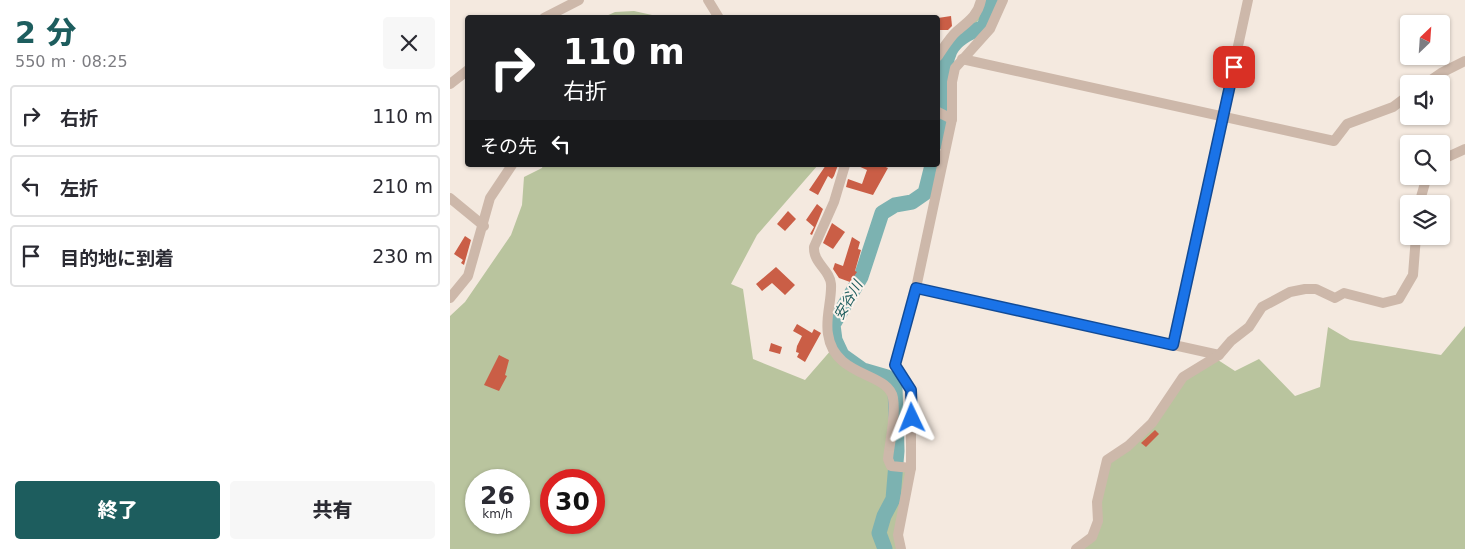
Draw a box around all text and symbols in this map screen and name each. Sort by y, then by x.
text: 2 分 [15,15,76,50]
north arrow [1400,15,1450,65]
map controls [1400,15,1450,245]
button: close [383,17,435,69]
text: 110 m [563,32,685,72]
icon: right [480,35,545,100]
pin [1213,46,1255,88]
text: 550 m · 08:25 [15,52,128,71]
icon: arrive [1220,53,1248,81]
button: sound [1400,75,1450,125]
text: 右折 [563,79,607,104]
icon: right [17,102,45,130]
text: 110 m [372,105,433,127]
text: 右折 [60,107,98,129]
icon: left [547,130,575,158]
text: その先 [480,135,537,157]
button: search [1400,135,1450,185]
icon: left [17,172,45,200]
text: 210 m [372,175,433,197]
text: 左折 [60,177,98,199]
button: layers [1400,195,1450,245]
icon: arrive [17,242,45,270]
text: 230 m [372,245,433,267]
text: 目的地に到着 [60,247,174,269]
water label: 安谷川 [831,276,866,322]
position arrow [885,391,937,443]
speed limit sign: 30 [540,469,605,534]
button: 終了 [15,481,220,539]
button: 共有 [230,481,435,539]
text: 26 [480,481,515,510]
text: km/h [482,507,513,521]

